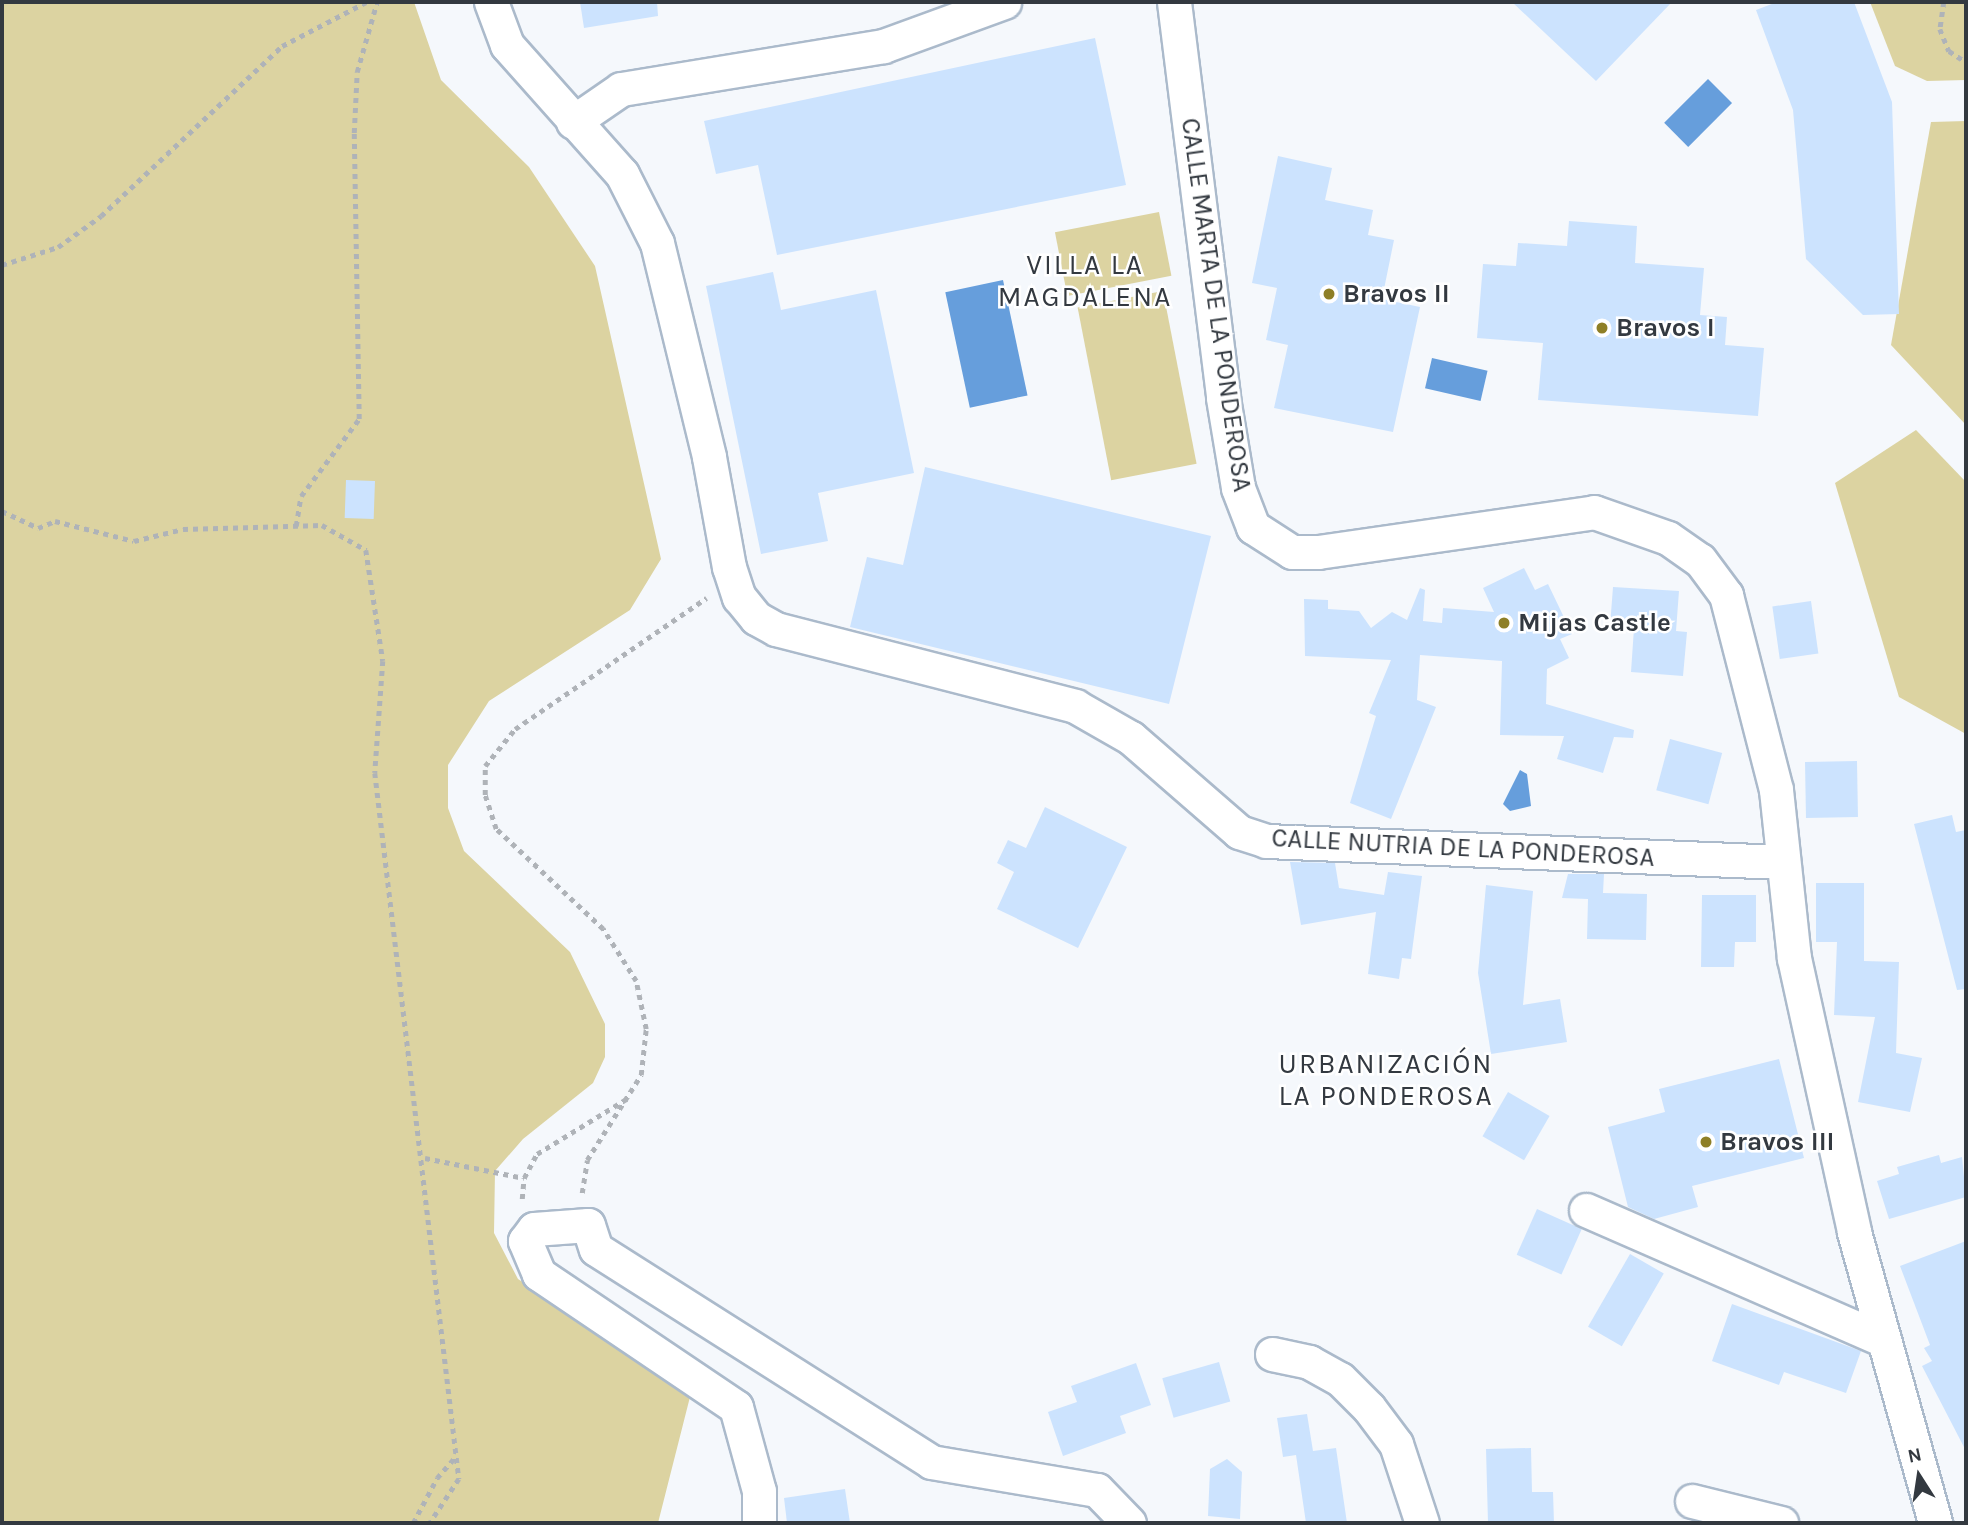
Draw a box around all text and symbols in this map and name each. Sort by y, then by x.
street label: CALLE MARTA DE LA PONDEROSA [1174,116,1258,494]
district label: VILLA LA MAGDALENA [999,248,1171,314]
place label: Bravos II [1343,278,1450,310]
marker: Bravos II [1321,286,1337,302]
place label: Bravos I [1616,312,1715,344]
marker: Bravos I [1594,320,1610,336]
place label: Mijas Castle [1518,607,1671,639]
marker: Mijas Castle [1496,615,1512,631]
street label: CALLE NUTRIA DE LA PONDEROSA [1271,822,1655,874]
district label: URBANIZACIÓN LA PONDEROSA [1280,1047,1492,1113]
place label: Bravos III [1720,1126,1835,1158]
marker: Bravos III [1698,1134,1714,1150]
north arrow [1884,1441,1954,1511]
text: N [1906,1443,1924,1468]

